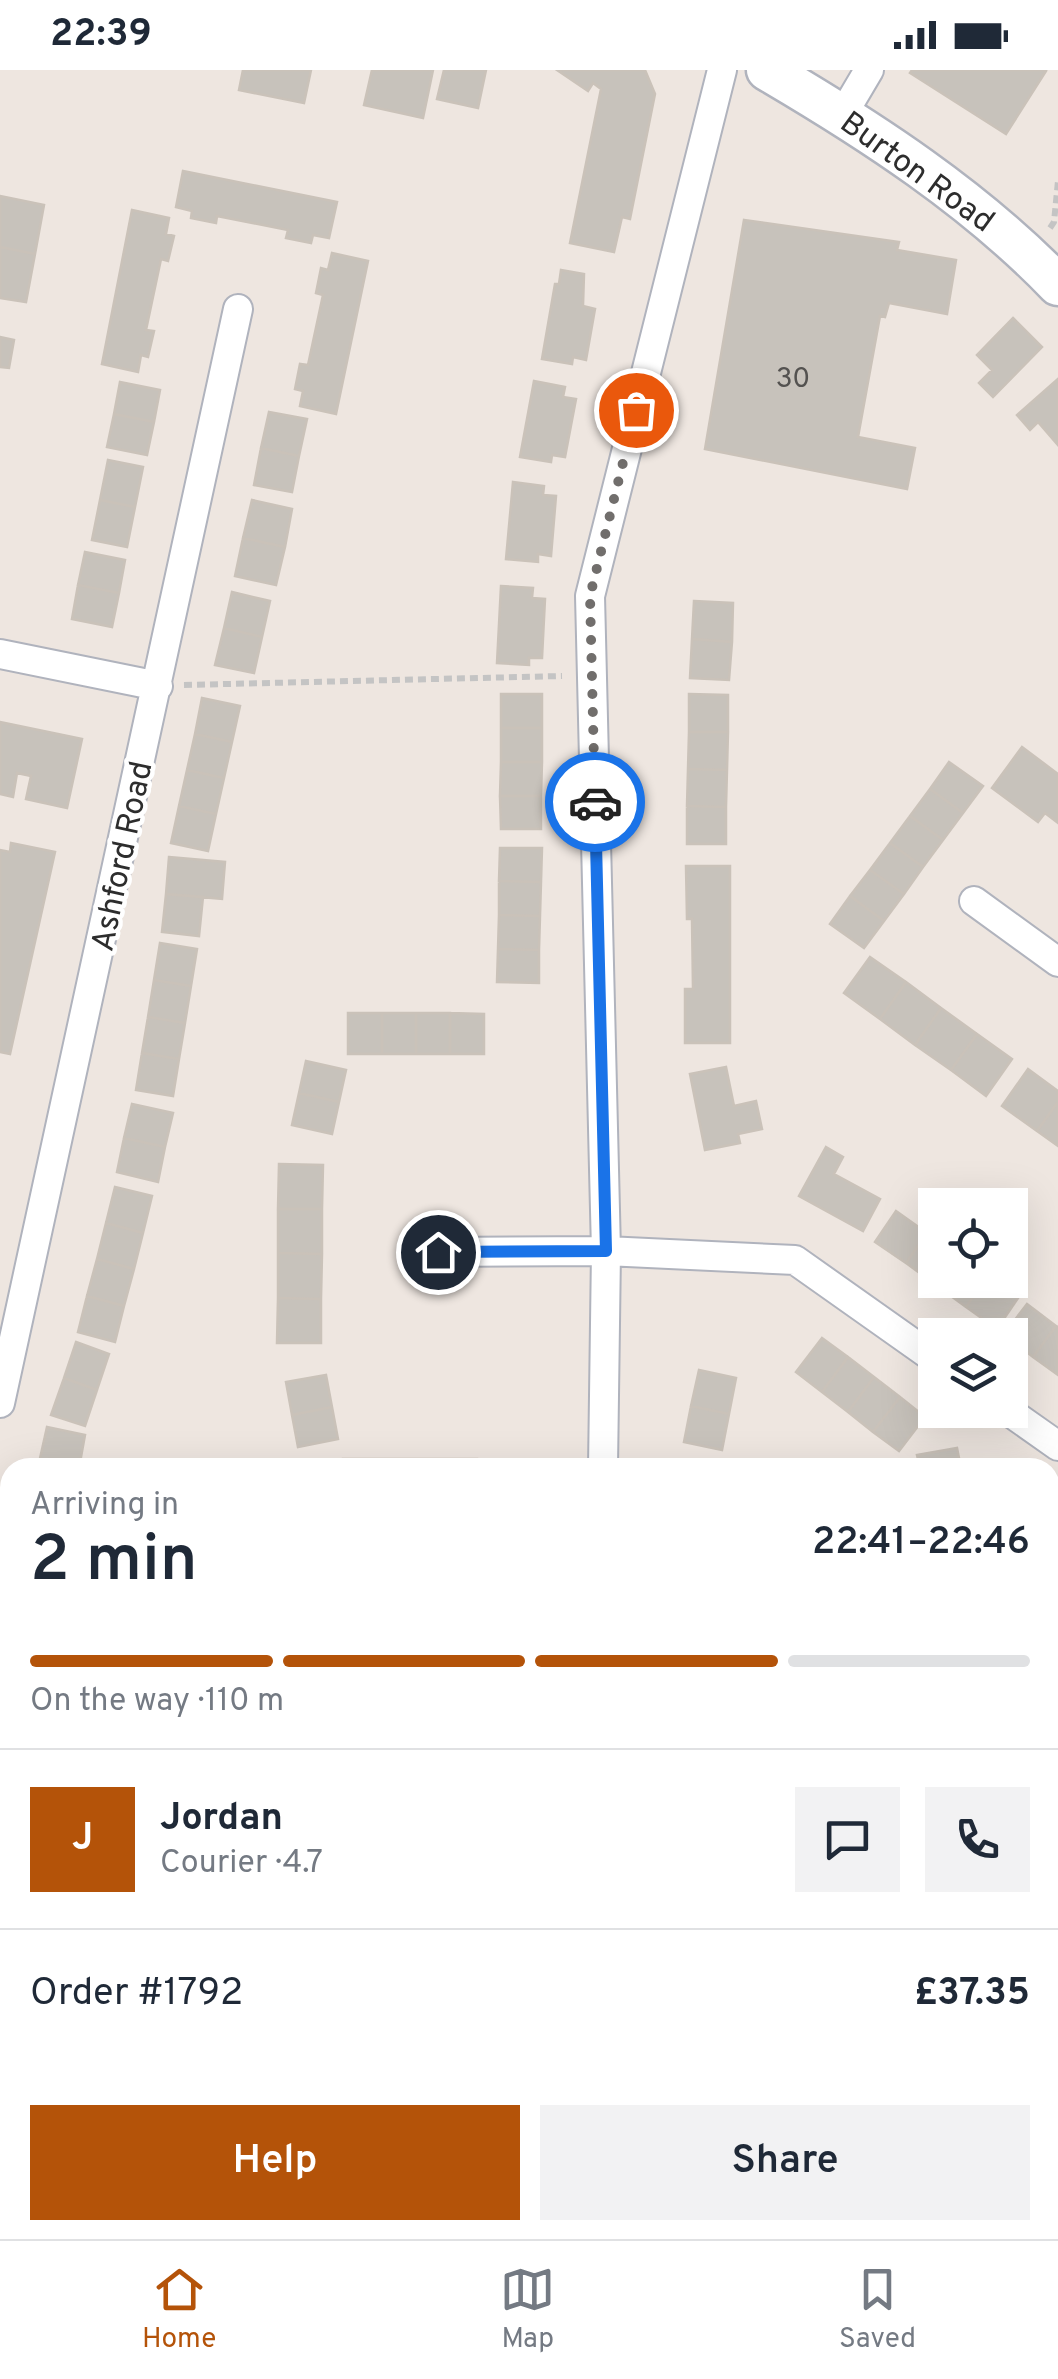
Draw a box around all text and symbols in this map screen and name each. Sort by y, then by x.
text: 22:39 [50,11,152,60]
street label: Burton Road [831,104,1001,243]
house number: 30 [776,362,810,398]
pin [594,368,679,453]
icon: bag [609,383,664,438]
courier [545,752,645,852]
street label: Ashford Road [84,758,164,955]
icon: car [568,775,623,830]
map controls [918,1188,1028,1428]
button: locate [918,1188,1028,1298]
pin [396,1210,481,1295]
icon: home [411,1225,466,1280]
button: layers [918,1318,1028,1428]
text: Arriving in [30,1486,179,1526]
text: 22:41–22:46 [812,1519,1030,1568]
text: 2 min [30,1522,198,1604]
text: On the way · 110 m [30,1682,284,1722]
button: chat [795,1787,900,1892]
button: phone [925,1787,1030,1892]
text: Jordan [160,1795,283,1844]
text: J [72,1815,93,1864]
text: Courier · 4.7 [160,1844,323,1884]
text: Order #1792 [30,1970,243,2019]
text: £37.35 [914,1970,1030,2019]
button: Help [30,2105,520,2220]
button: Share [540,2105,1030,2220]
tab: Home [142,2262,216,2358]
tab: Map [500,2262,555,2358]
tab: Saved [839,2262,916,2358]

